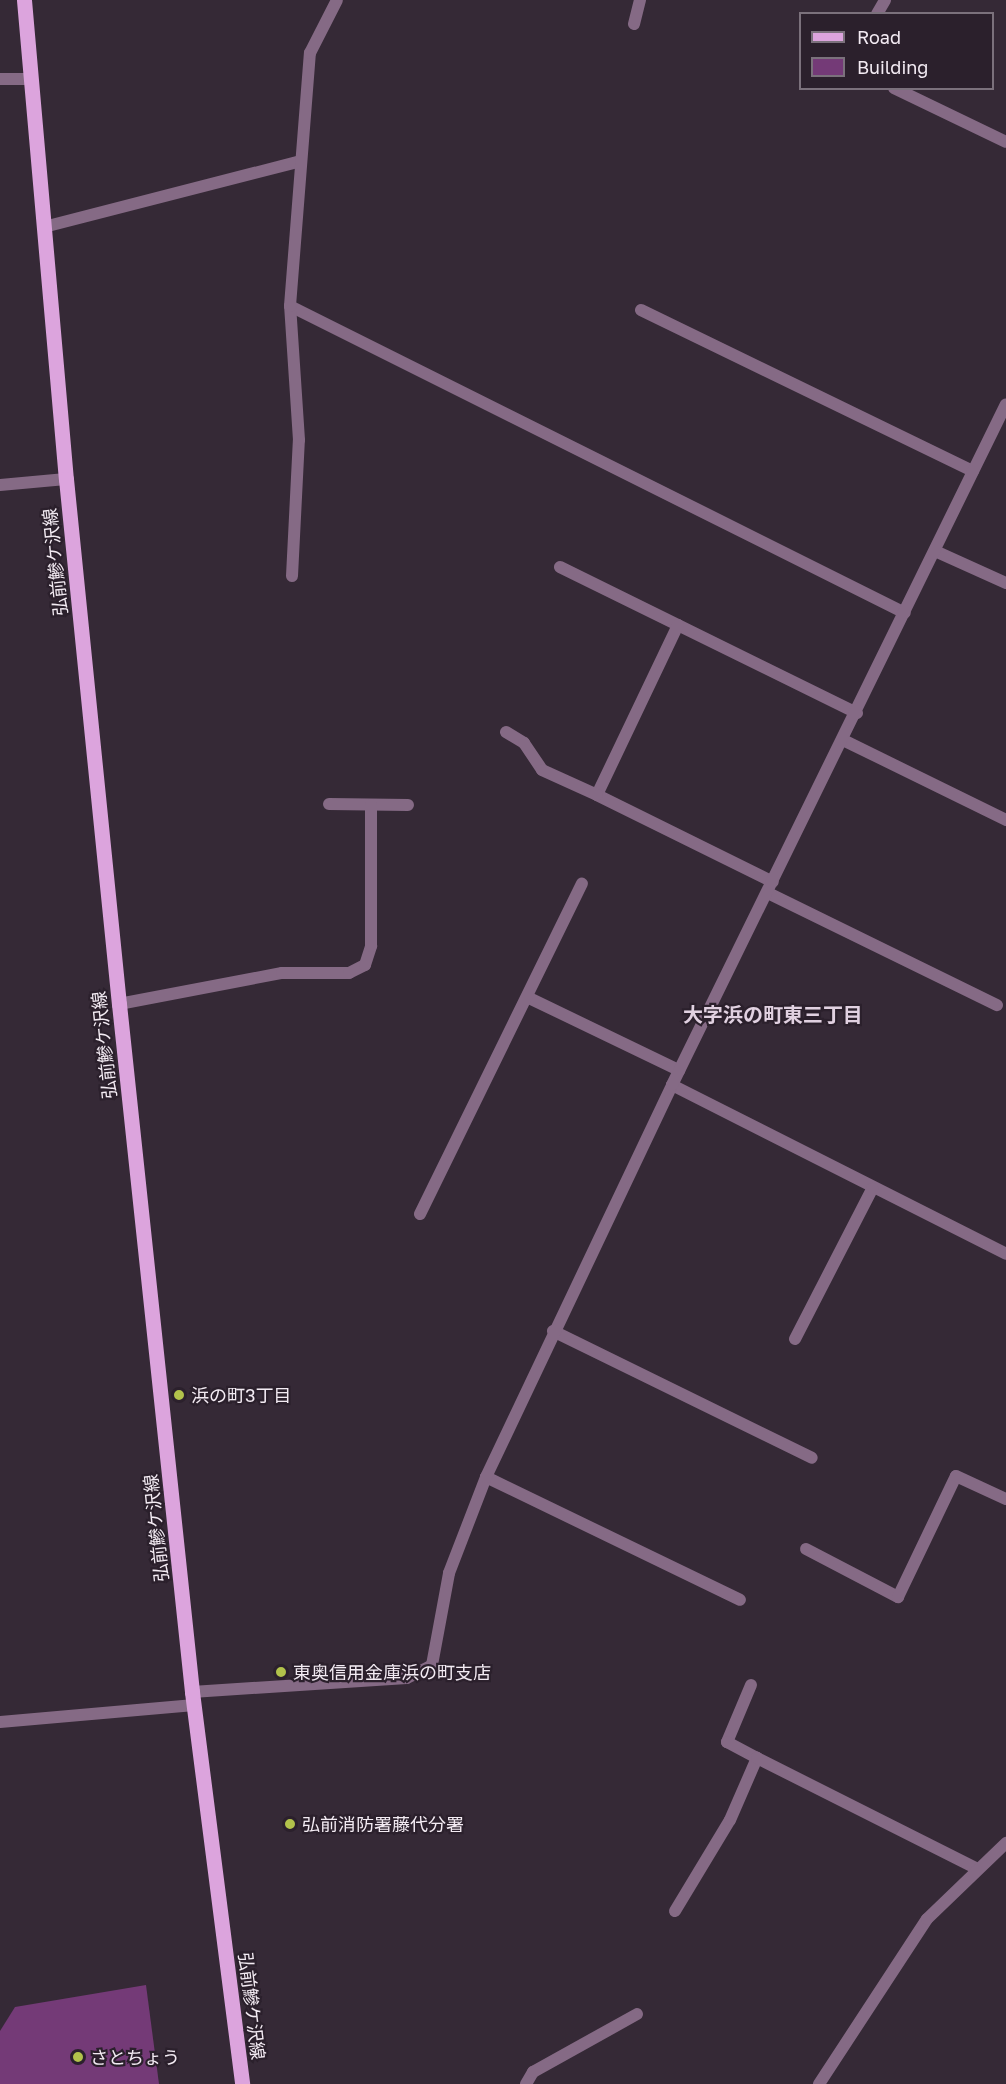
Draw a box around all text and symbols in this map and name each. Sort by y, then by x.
legend [799,12,994,90]
text: Road [857,26,901,48]
text: Building [857,56,928,78]
street label: 弘前鰺ケ沢線 [39,507,71,617]
street label: 弘前鰺ケ沢線 [88,990,120,1100]
district label: 大字浜の町東三丁目 [683,1002,863,1026]
place label: 浜の町3丁目 [191,1384,292,1406]
marker: 浜の町3丁目 [172,1388,186,1402]
street label: 弘前鰺ケ沢線 [140,1473,172,1583]
place label: 東奥信用金庫浜の町支店 [293,1661,491,1683]
marker: 東奥信用金庫浜の町支店 [274,1665,288,1679]
place label: 弘前消防署藤代分署 [302,1813,464,1835]
marker: 弘前消防署藤代分署 [283,1817,297,1831]
street label: 弘前鰺ケ沢線 [235,1951,269,2061]
place label: さとちょう [90,2046,180,2068]
marker: さとちょう [71,2050,85,2064]

